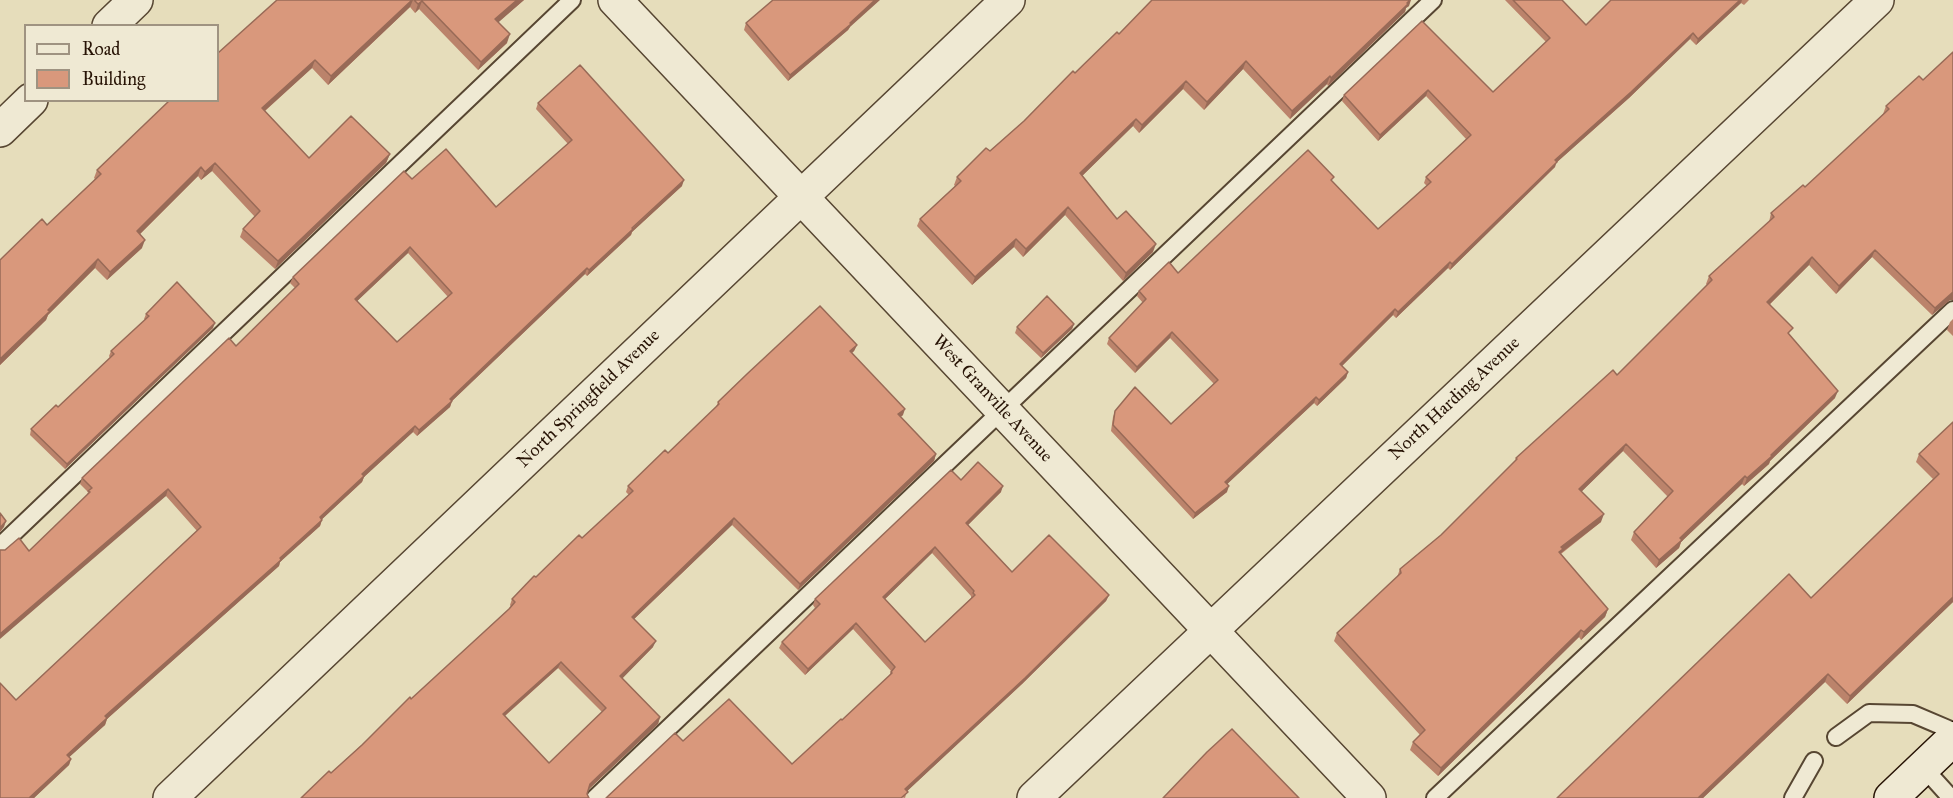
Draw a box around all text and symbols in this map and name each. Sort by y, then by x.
legend [24,24,219,102]
text: Road [82,38,120,60]
text: Building [82,68,145,90]
street label: North Springfield Avenue [513,325,665,473]
street label: West Granville Avenue [927,331,1057,467]
street label: North Harding Avenue [1385,333,1525,465]

